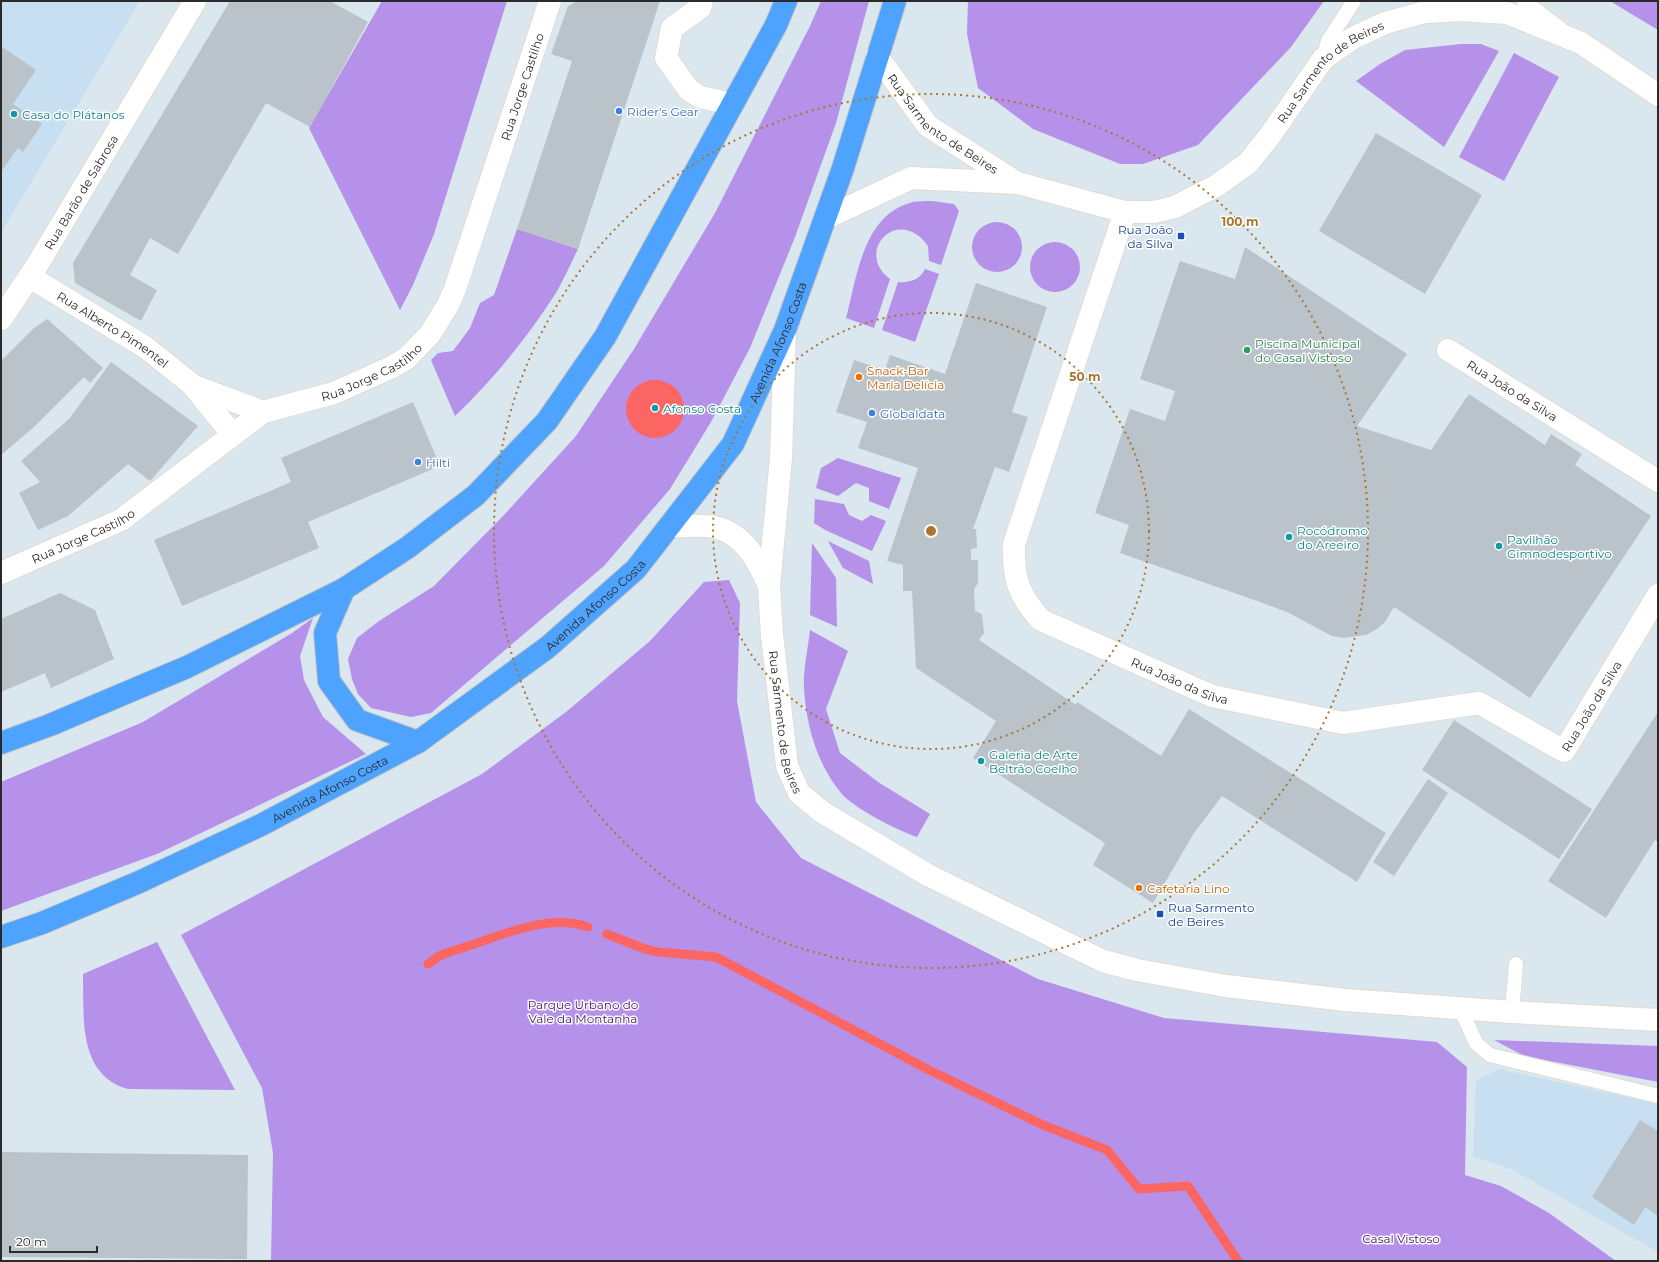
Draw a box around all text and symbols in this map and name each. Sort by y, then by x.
street label: Rua Sarmento de Beires [1274,17,1386,126]
street label: Rua Jorge Castilho [497,31,546,142]
street label: Rua Sarmento de Beires [885,70,1001,177]
place label: Rider's Gear [627,104,699,119]
marker: Rider's Gear [614,106,624,116]
place label: Casa do Plátanos [22,107,125,122]
marker: Casa do Plátanos [9,109,19,119]
street label: Rua Barão de Sabrosa [41,132,121,252]
text: 100 m [1222,214,1258,229]
place label: Rua João da Silva [1118,222,1173,251]
marker: Rua João da Silva [1176,231,1186,241]
street label: Avenida Afonso Costa [745,280,809,405]
street label: Rua Alberto Pimentel [54,288,172,370]
place label: Piscina Municipal do Casal Vistoso [1255,336,1360,365]
street label: Rua Jorge Castilho [319,340,425,404]
marker: Piscina Municipal do Casal Vistoso [1242,345,1252,355]
street label: Rua João da Silva [1464,356,1561,424]
place label: Snack-Bar Maria Delícia [867,363,944,392]
text: 50 m [1069,369,1101,384]
marker: Snack-Bar Maria Delícia [854,372,864,382]
place label: Afonso Costa [663,401,741,416]
marker: Afonso Costa [650,403,660,413]
place label: Globaldata [880,406,945,421]
marker: Globaldata [867,408,877,418]
place label: Hilti [426,455,450,470]
marker: Hilti [413,457,423,467]
street label: Rua Jorge Castilho [29,505,137,566]
place label: Rocódromo do Areeiro [1297,523,1368,552]
centre of rings [924,524,938,538]
marker: Rocódromo do Areeiro [1284,532,1294,542]
place label: Pavilhão Gimnodesportivo [1507,532,1612,561]
marker: Pavilhão Gimnodesportivo [1494,541,1504,551]
street label: Avenida Afonso Costa [542,556,648,654]
street label: Rua Sarmento de Beires [766,650,806,796]
street label: Rua João da Silva [1129,654,1230,707]
street label: Rua João da Silva [1558,658,1624,754]
place label: Galeria de Arte Beltrão Coelho [989,747,1078,776]
street label: Avenida Afonso Costa [269,752,391,826]
marker: Galeria de Arte Beltrão Coelho [976,756,986,766]
place label: Cafetaria Lino [1147,881,1230,896]
marker: Cafetaria Lino [1134,883,1144,893]
place label: Rua Sarmento de Beires [1168,900,1254,929]
marker: Rua Sarmento de Beires [1155,909,1165,919]
park label: Parque Urbano do Vale da Montanha [528,997,638,1026]
scale bar [10,1228,97,1254]
park label: Casal Vistoso [1362,1231,1440,1246]
text: 20 m [16,1234,47,1249]

